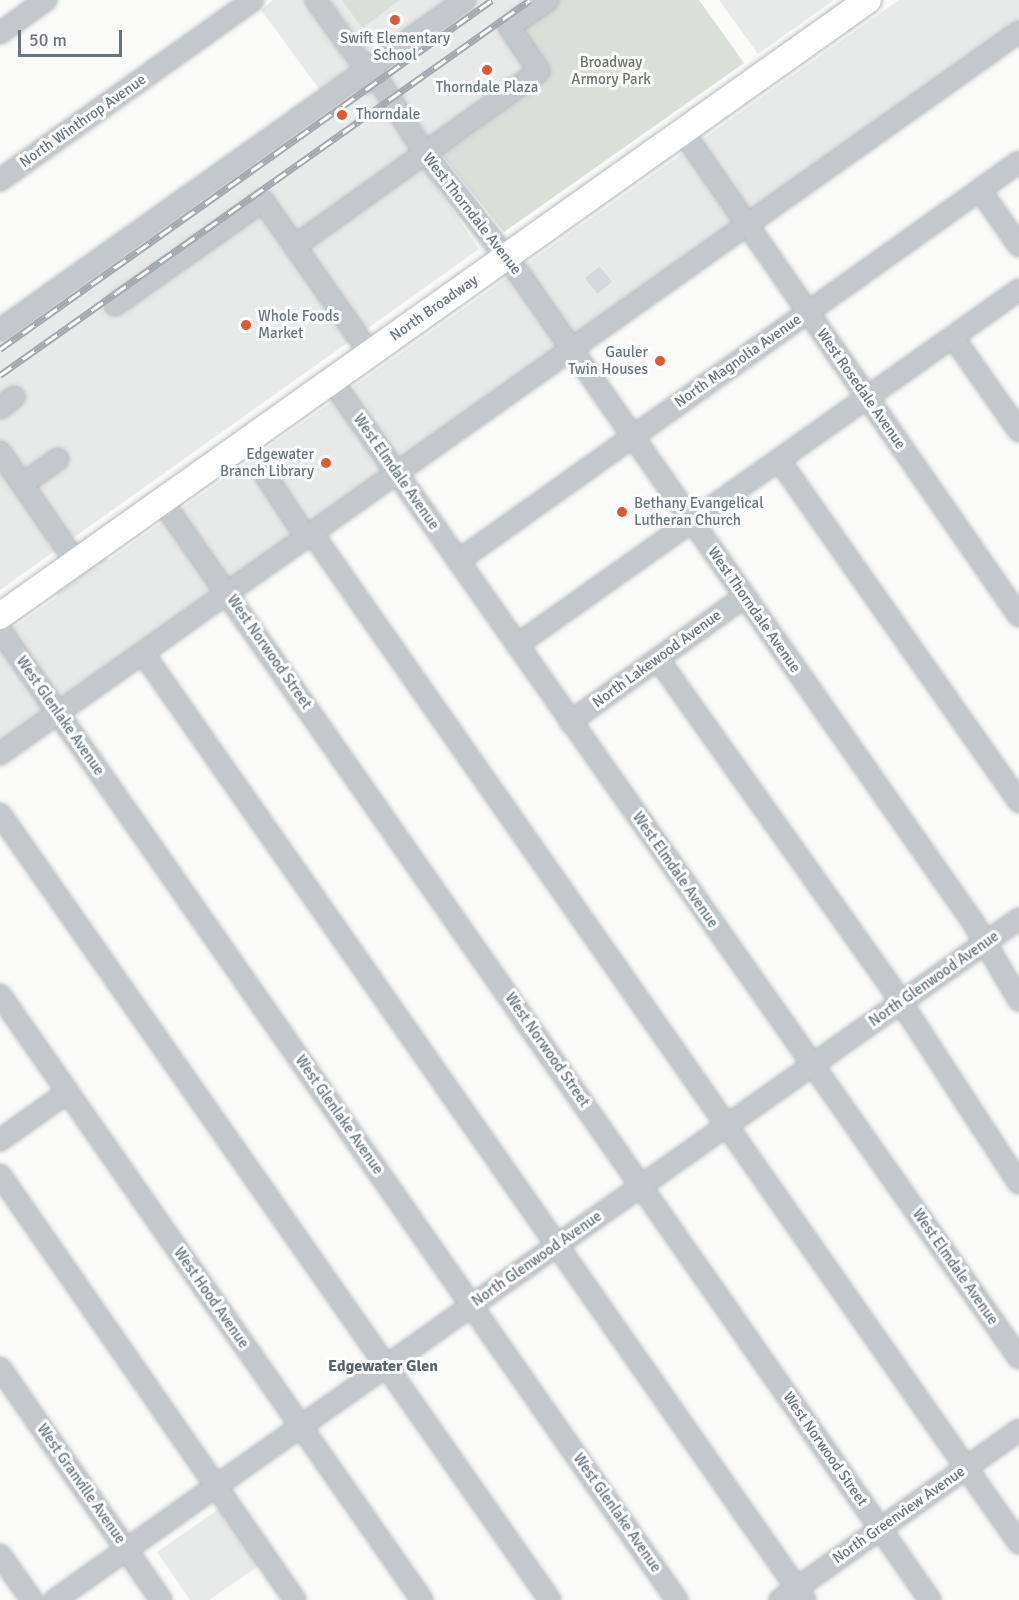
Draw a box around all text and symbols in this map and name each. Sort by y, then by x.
marker: Swift Elementary School [388,13,402,27]
scale bar [21,18,124,56]
text: 50 m [29,29,67,51]
place label: Swift Elementary School [340,29,450,64]
park label: Broadway Armory Park [571,53,651,88]
marker: Thorndale Plaza [480,63,494,77]
street label: North Winthrop Avenue [16,71,150,171]
place label: Thorndale Plaza [436,79,538,97]
marker: Thorndale [333,106,351,124]
place label: Thorndale [356,106,420,124]
street label: West Thorndale Avenue [419,150,525,278]
street label: North Broadway [387,271,481,345]
place label: Whole Foods Market [258,307,339,342]
street label: North Magnolia Avenue [671,311,805,411]
marker: Whole Foods Market [239,318,253,332]
street label: West Rosedale Avenue [813,325,909,453]
place label: Gauler Twin Houses [568,343,648,378]
marker: Gauler Twin Houses [653,354,667,368]
street label: West Elmdale Avenue [349,411,443,533]
place label: Edgewater Branch Library [220,445,314,480]
marker: Edgewater Branch Library [319,456,333,470]
place label: Bethany Evangelical Lutheran Church [634,494,764,529]
marker: Bethany Evangelical Lutheran Church [615,505,629,519]
street label: West Thorndale Avenue [704,544,804,676]
street label: West Norwood Street [223,591,315,713]
street label: North Lakewood Avenue [589,606,725,712]
street label: West Glenlake Avenue [12,653,108,779]
street label: West Elmdale Avenue [628,809,722,931]
street label: North Glenwood Avenue [866,927,1002,1031]
street label: West Norwood Street [501,989,593,1111]
street label: West Glenlake Avenue [291,1052,387,1178]
street label: West Elmdale Avenue [908,1206,1002,1328]
street label: North Glenwood Avenue [469,1207,605,1311]
street label: West Hood Avenue [170,1244,252,1352]
district label: Edgewater Glen [328,1356,438,1376]
street label: West Norwood Street [779,1388,871,1510]
street label: West Granville Avenue [33,1421,129,1547]
street label: West Glenlake Avenue [569,1450,665,1576]
street label: North Greenview Avenue [829,1462,969,1568]

